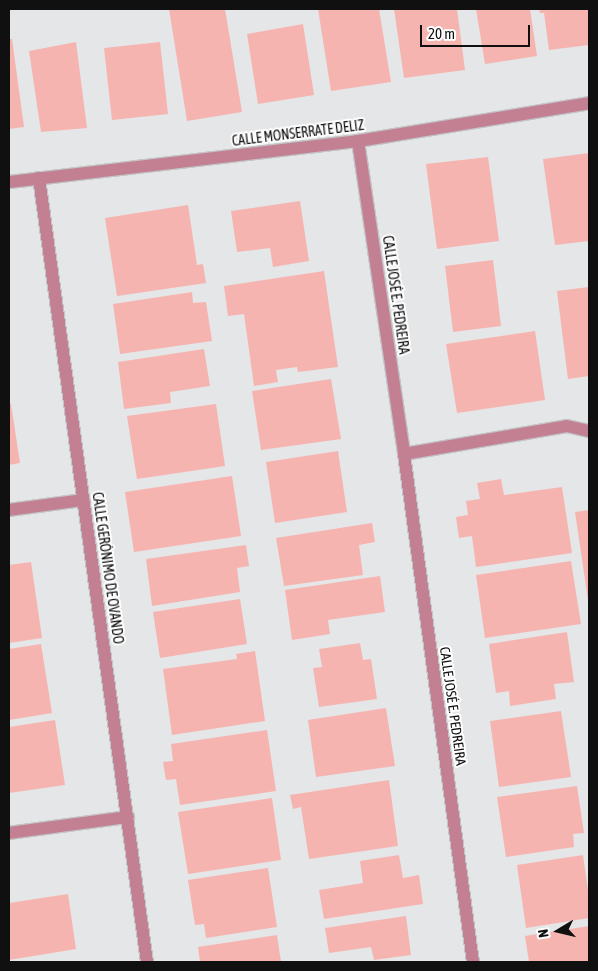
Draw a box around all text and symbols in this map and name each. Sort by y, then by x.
scale bar [423,15,533,47]
text: 20 m [428,25,455,42]
street label: CALLE MONSERRATE DELIZ [231,117,365,149]
street label: CALLE JOSÉ E. PEDREIRA [379,235,413,355]
street label: CALLE GERÓNIMO DE OVANDO [89,491,127,645]
street label: CALLE JOSÉ E. PEDREIRA [436,646,470,766]
north arrow [533,906,583,956]
text: N [535,928,552,939]

